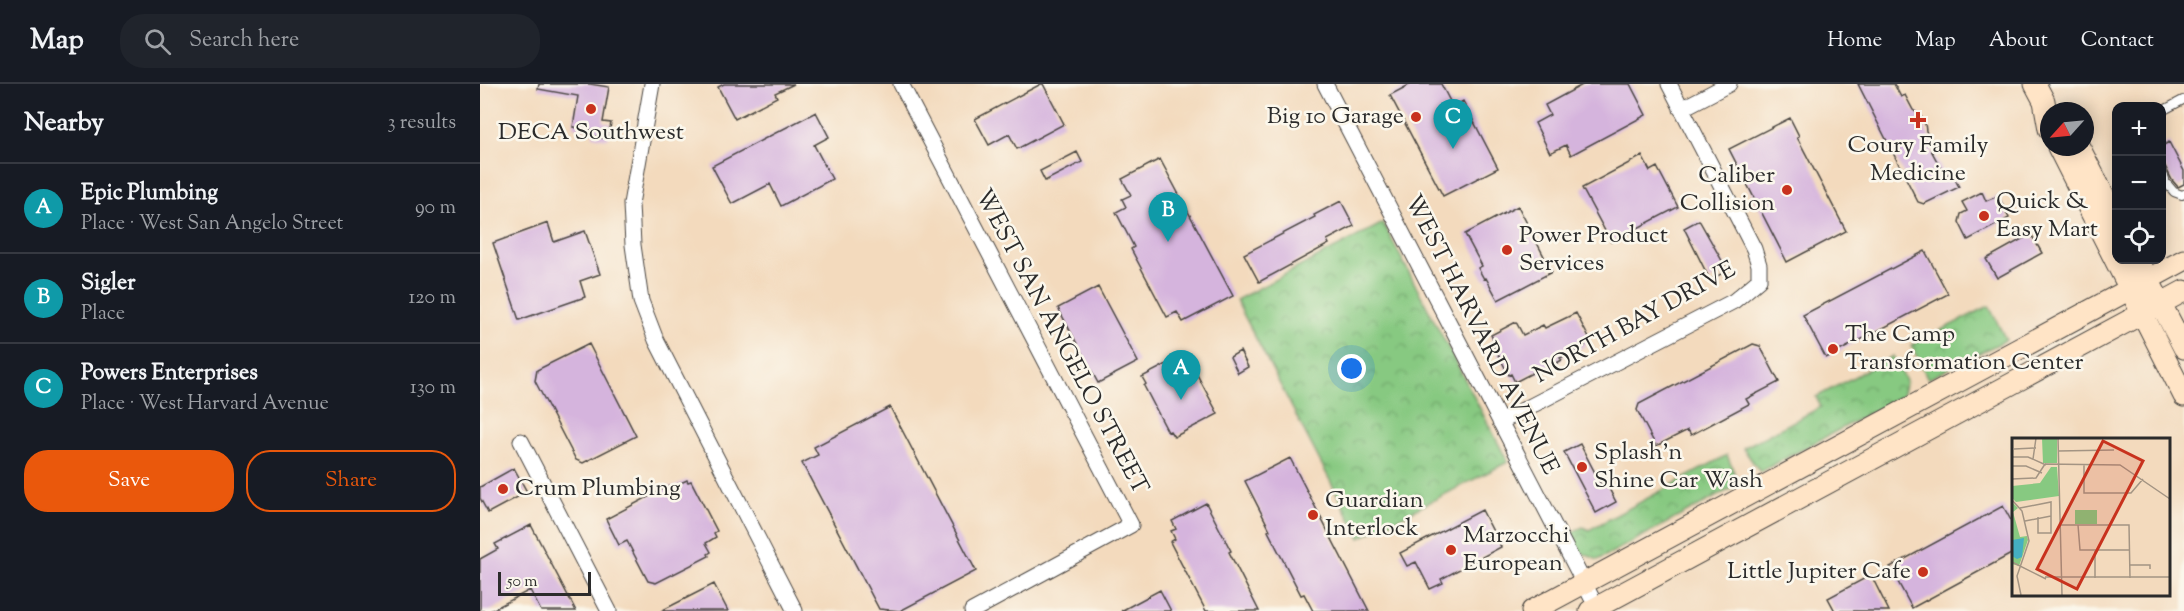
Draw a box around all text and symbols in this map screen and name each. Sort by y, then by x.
search box [120,14,540,68]
text: Map [30,21,84,61]
icon: search [141,25,174,58]
text: Search here [189,25,299,57]
text: Home [1827,26,1882,56]
text: Map [1915,26,1956,56]
text: About [1989,26,2048,56]
text: Contact [2081,26,2154,56]
place label: Big 10 Garage [1267,100,1404,134]
pin: C [1434,100,1472,149]
marker: DECA Southwest [584,102,598,116]
north arrow [2040,102,2094,156]
map controls [2112,102,2166,264]
button: + [2112,102,2166,156]
text: Nearby [24,105,104,142]
text: 3 results [387,109,456,138]
marker: Big 10 Garage [1409,110,1423,124]
marker: Coury Family Medicine [1909,111,1927,129]
place label: DECA Southwest [498,116,684,150]
place label: Coury Family Medicine [1848,129,1988,191]
button: − [2112,156,2166,210]
place label: Caliber Collision [1680,159,1775,221]
text: Epic Plumbing [81,178,218,210]
street label: WEST SAN ANGELO STREET [966,183,1156,501]
marker: Caliber Collision [1780,183,1794,197]
place label: Quick & Easy Mart [1996,185,2098,247]
street label: WEST HARVARD AVENUE [1395,189,1567,481]
pin: B [1148,192,1188,242]
text: A [35,194,52,223]
text: 90 m [415,194,456,223]
marker: Quick & Easy Mart [1977,209,1991,223]
text: Place · West San Angelo Street [81,210,343,239]
button: locate [2112,210,2166,264]
place label: Power Product Services [1519,219,1668,281]
marker: Power Product Services [1500,243,1514,257]
street label: NORTH BAY DRIVE [1528,253,1743,393]
text: Sigler [81,268,135,300]
text: B [37,284,50,313]
text: 120 m [408,284,456,313]
text: Place [81,300,125,329]
place label: The Camp Transformation Center [1845,318,2084,380]
marker: The Camp Transformation Center [1826,342,1840,356]
pin: A [1162,350,1200,400]
your location [1337,354,1366,383]
text: Powers Enterprises [81,358,258,390]
text: C [35,374,52,403]
text: 130 m [410,374,456,403]
text: Place · West Harvard Avenue [81,390,329,419]
place label: Splash'n Shine Car Wash [1594,436,1763,498]
inset map [2012,438,2169,596]
button: Save [24,450,234,512]
button: Share [246,450,456,512]
marker: Splash'n Shine Car Wash [1575,460,1589,474]
place label: Crum Plumbing [515,472,681,506]
marker: Crum Plumbing [496,482,510,496]
place label: Guardian Interlock [1325,484,1424,546]
marker: Guardian Interlock [1306,508,1320,522]
place label: Marzocchi European [1463,519,1570,581]
marker: Marzocchi European [1444,543,1458,557]
place label: Little Jupiter Cafe [1727,555,1911,589]
marker: Little Jupiter Cafe [1916,565,1930,579]
scale bar [498,569,591,596]
text: 50 m [507,571,538,594]

